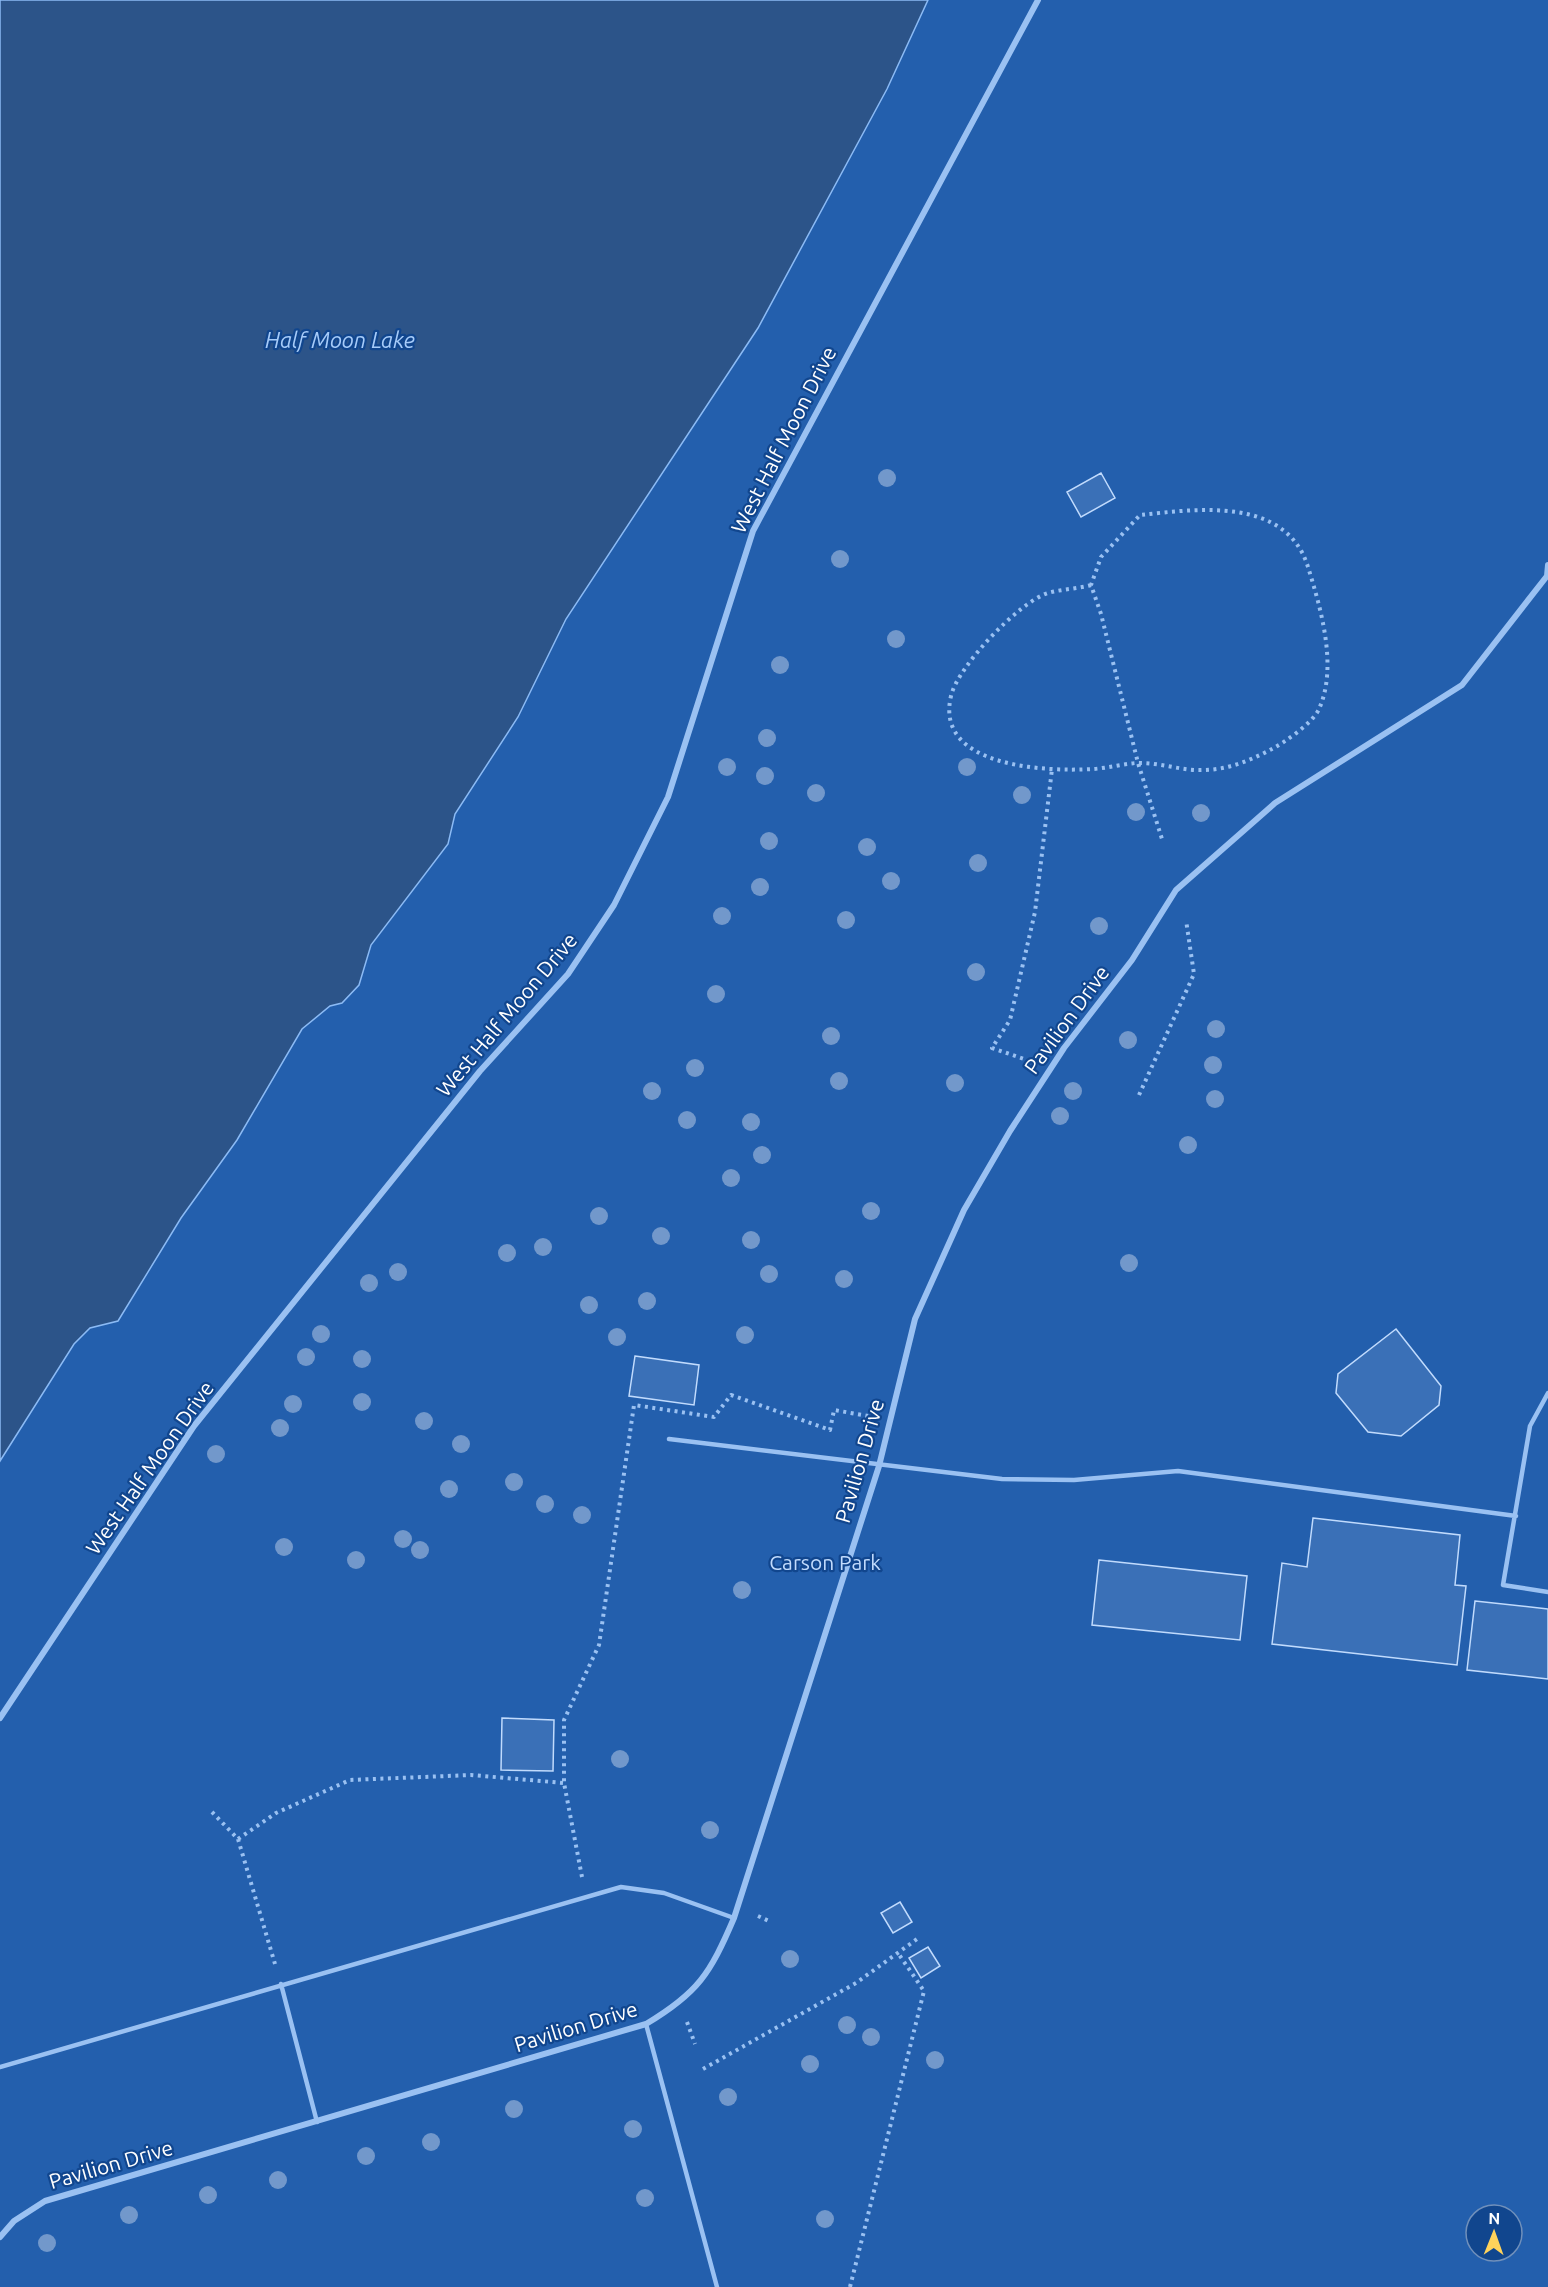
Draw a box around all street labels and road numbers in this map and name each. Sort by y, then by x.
street label: West Half Moon Drive [726,342,841,537]
street label: West Half Moon Drive [431,928,582,1101]
street label: Pavilion Drive [1019,961,1113,1078]
street label: West Half Moon Drive [80,1376,218,1559]
street label: Pavilion Drive [830,1396,888,1525]
street label: Pavilion Drive [511,1996,640,2056]
street label: Pavilion Drive [46,2135,175,2193]

